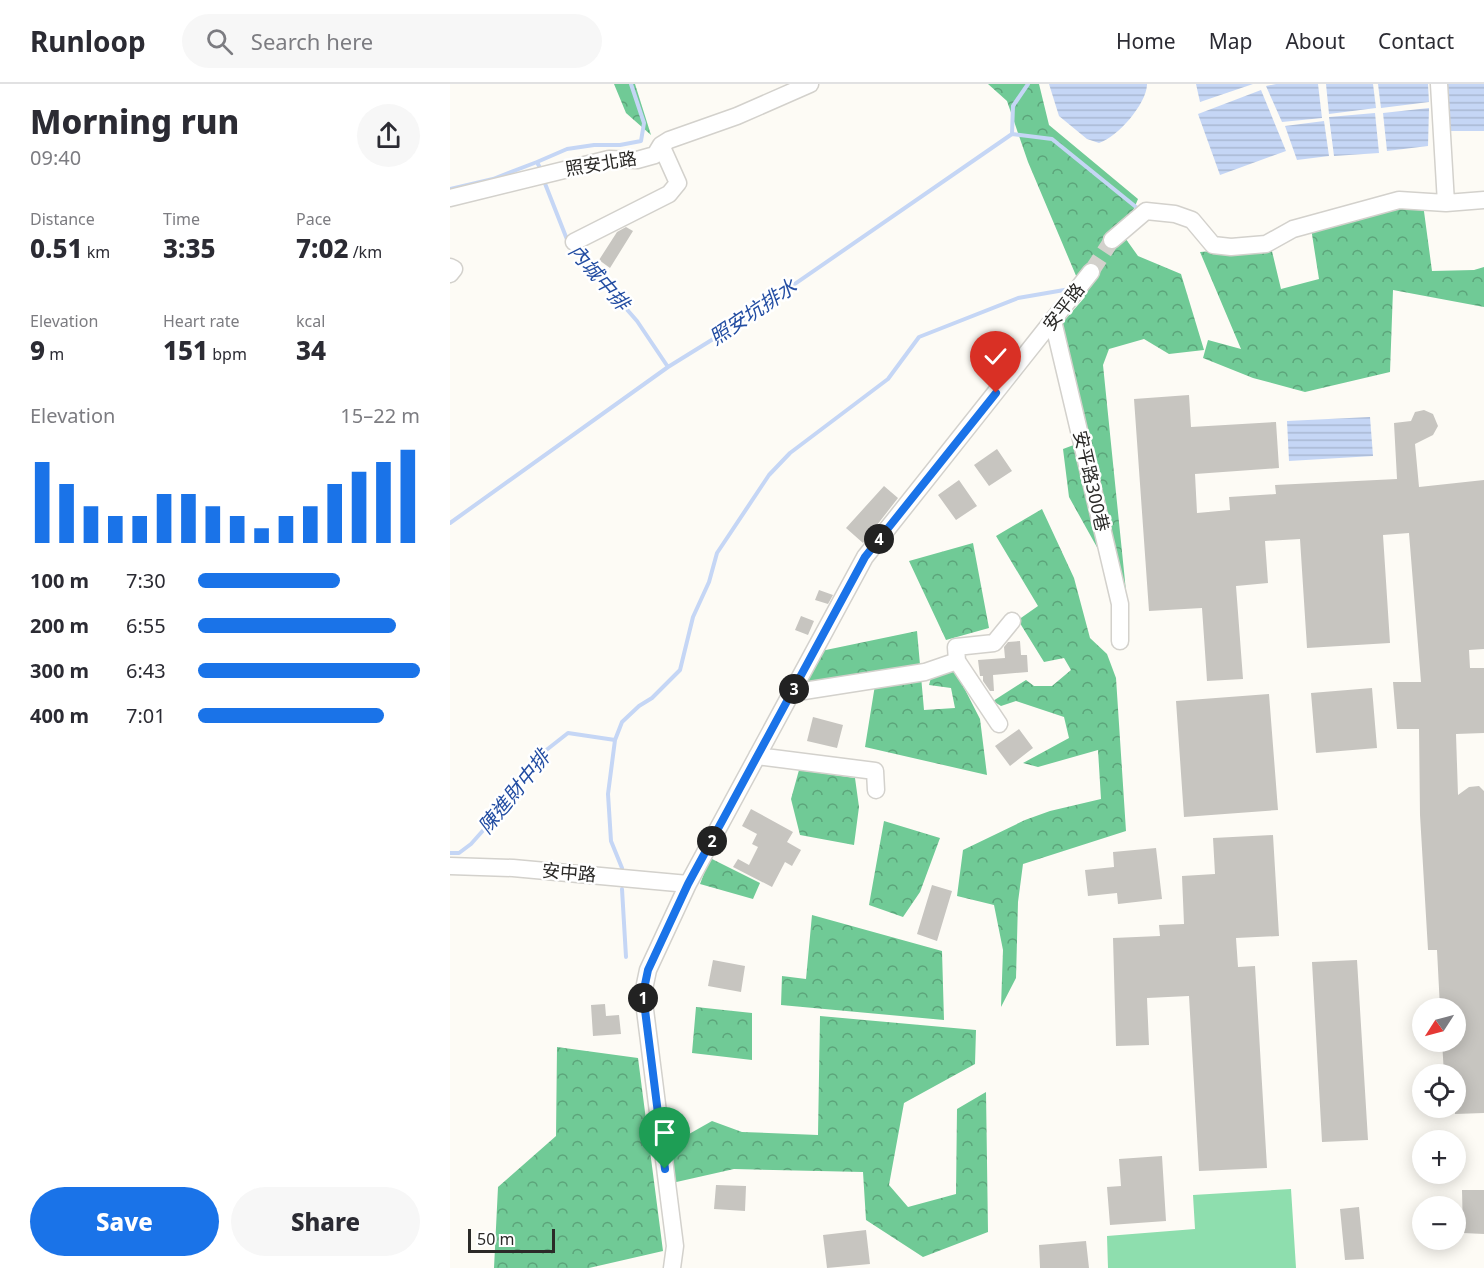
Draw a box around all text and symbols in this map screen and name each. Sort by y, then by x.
search box [182,14,602,68]
text: Runloop [30,22,146,60]
icon: search [203,25,236,58]
text: Search here [251,26,373,56]
text: Home [1116,27,1176,55]
text: Map [1209,27,1252,55]
text: About [1285,27,1345,55]
text: Contact [1378,27,1454,55]
text: Morning run [30,99,239,144]
button: share [357,104,420,167]
text: 09:40 [30,144,81,171]
street label: 照安北路 [563,146,638,180]
text: Distance [30,208,95,230]
text: Time [163,208,200,230]
text: Pace [296,208,331,230]
text: 0.51 [30,230,83,266]
text: 3:35 [163,230,216,266]
text: 7:02 [296,230,349,266]
water label: 內城中排 [563,238,638,318]
text: km [83,241,110,263]
text: /km [349,241,382,263]
water label: 照安坑排水 [704,272,803,351]
street label: 安平路 [1037,278,1089,335]
text: Elevation [30,310,98,332]
text: Heart rate [163,310,239,332]
text: kcal [296,310,325,332]
pin [970,331,1021,393]
text: 9 [30,332,45,368]
text: 151 [163,332,208,368]
text: 34 [296,332,326,368]
icon: check [979,340,1012,373]
text: m [45,343,64,365]
text: bpm [208,343,247,365]
text: Elevation [30,402,115,429]
text: 15–22 m [340,402,420,429]
street label: 安平路300巷 [1069,428,1115,534]
pin: 4 [864,524,894,554]
text: 4 [874,528,884,550]
text: 100 m [30,567,89,594]
text: 7:30 [126,567,166,594]
text: 200 m [30,612,89,639]
text: 6:55 [126,612,166,639]
text: 300 m [30,657,89,684]
text: 6:43 [126,657,166,684]
pin: 3 [779,674,809,704]
text: 3 [789,678,799,700]
text: 400 m [30,702,89,729]
text: 7:01 [126,702,166,729]
water label: 陳進財中排 [472,742,557,839]
pin: 2 [697,826,727,856]
text: 2 [707,830,717,852]
street label: 安中路 [541,858,597,886]
pin: 1 [628,983,658,1013]
text: 1 [638,987,648,1009]
north arrow [1412,998,1466,1052]
map controls [1412,998,1466,1250]
button: locate [1412,1064,1466,1118]
pin [639,1107,690,1169]
icon: arrive [648,1116,681,1149]
button: + [1412,1130,1466,1184]
button: Save [30,1187,219,1256]
button: Share [231,1187,420,1256]
button: − [1412,1196,1466,1250]
scale bar [468,1226,555,1254]
text: 50 m [477,1228,514,1250]

